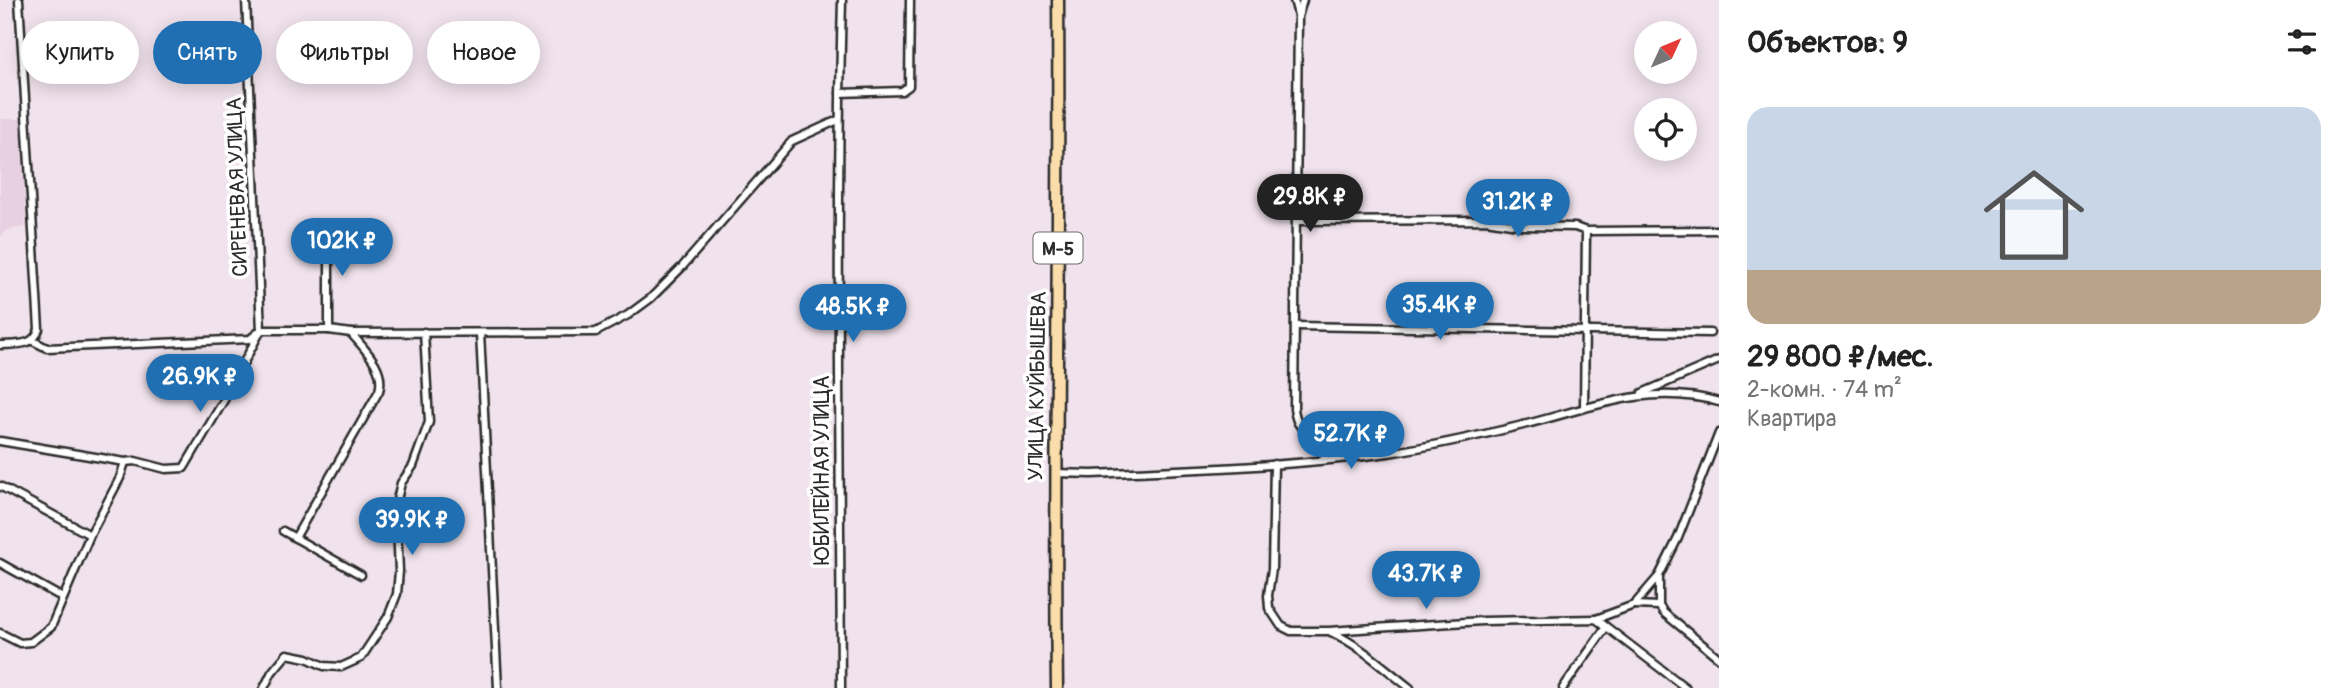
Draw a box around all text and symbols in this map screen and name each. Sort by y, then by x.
chip: Купить [21,21,139,84]
chip: Снять [153,21,262,84]
chip: Фильтры [276,21,413,84]
chip: Новое [427,21,540,84]
north arrow [1634,21,1698,84]
map controls [1634,21,1697,161]
icon: filters [2283,23,2321,61]
text: Объектов: 9 [1747,24,1908,61]
street label: СИРЕНЕВАЯ УЛИЦА [221,97,254,277]
button: locate [1634,98,1697,161]
icon: home [1971,152,2097,278]
pin: 29.8K ₽ [1245,174,1375,234]
pin: 31.2K ₽ [1453,180,1583,239]
text: 29.8K ₽ [1273,182,1347,211]
text: 31.2K ₽ [1482,187,1554,216]
pin: 102K ₽ [285,218,399,278]
text: 102K ₽ [307,226,377,255]
road number: М-5 [1034,232,1082,264]
pin: 35.4K ₽ [1375,282,1505,342]
pin: 48.5K ₽ [788,284,918,344]
text: 35.4K ₽ [1402,290,1478,319]
street label: УЛИЦА КУЙБЫШЕВА [1022,291,1053,481]
text: 48.5K ₽ [815,292,891,321]
text: 29 800 ₽/мес. [1747,338,1933,375]
pin: 26.9K ₽ [135,354,265,414]
text: 26.9K ₽ [162,362,238,391]
street label: ЮБИЛЕЙНАЯ УЛИЦА [809,375,836,565]
text: 2-комн. · 74 m² [1747,375,1902,404]
text: Квартира [1747,404,1836,433]
pin: 52.7K ₽ [1286,412,1416,471]
text: 52.7K ₽ [1313,419,1389,448]
pin: 39.9K ₽ [347,498,477,557]
text: 39.9K ₽ [375,505,449,534]
pin: 43.7K ₽ [1361,552,1491,611]
text: 43.7K ₽ [1388,559,1464,588]

